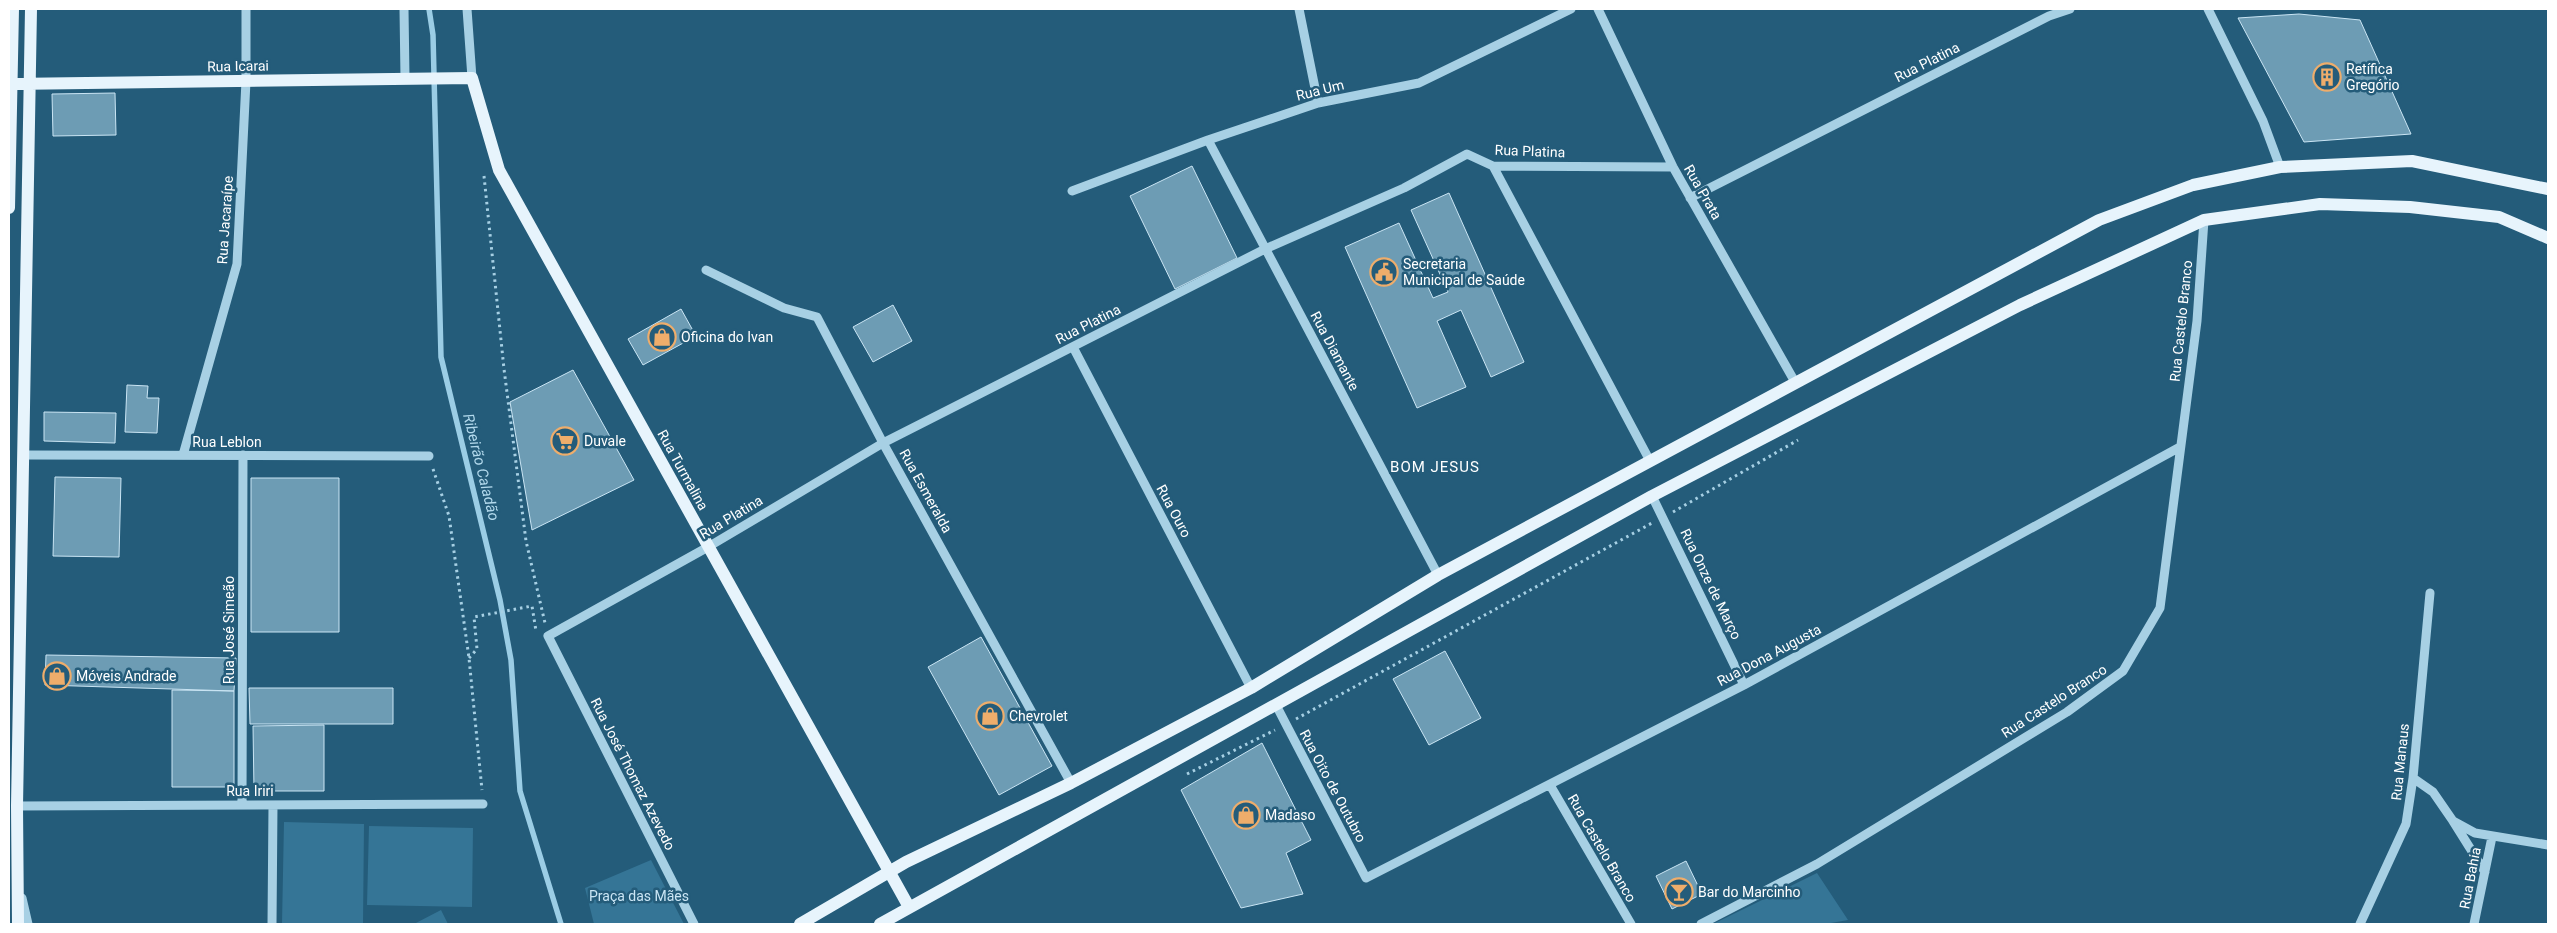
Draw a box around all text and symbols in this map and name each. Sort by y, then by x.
street label: Rua Platina [1892,39,1962,85]
street label: Rua Icarai [207,57,269,75]
place label: Retífica Gregório [2346,61,2400,93]
building icon: Retífica Gregório [2312,62,2342,92]
street label: Rua Um [1294,76,1346,104]
street label: Rua Platina [1494,142,1566,160]
street label: Rua Prata [1681,162,1725,222]
street label: Rua Jacaraípe [214,175,236,265]
place label: Secretaria Municipal de Saúde [1403,256,1525,288]
public building icon: Secretaria Municipal de Saúde [1369,257,1399,287]
street label: Rua Castelo Branco [2167,259,2195,383]
street label: Rua Platina [1053,301,1123,347]
street label: Rua Diamante [1307,309,1363,393]
shop icon: Oficina do Ivan [647,322,677,352]
place label: Oficina do Ivan [681,329,773,345]
water label: Ribeirão Caladão [459,412,503,522]
supermarket icon: Duvale [550,426,580,456]
street label: Rua Turmalina [654,427,712,513]
place label: Duvale [584,433,626,449]
street label: Rua Leblon [192,434,262,450]
street label: Rua Esmeralda [896,446,956,536]
district label: BOM JESUS [1390,458,1480,476]
street label: Rua Ouro [1153,482,1195,540]
street label: Rua Platina [697,492,765,542]
street label: Rua Onze de Março [1677,526,1745,642]
street label: Rua José Simeão [221,576,237,684]
street label: Rua Dona Augusta [1714,621,1824,689]
shop icon: Móveis Andrade [42,661,72,691]
street label: Rua Castelo Branco [1998,661,2110,741]
place label: Móveis Andrade [76,668,177,684]
street label: Rua José Thomaz Azevedo [588,695,678,853]
shop icon: Chevrolet [975,701,1005,731]
place label: Chevrolet [1009,708,1068,724]
street label: Rua Manaus [2388,723,2412,801]
street label: Rua Oito de Outubro [1297,727,1369,845]
street label: Rua Iriri [226,783,274,799]
street label: Rua Castelo Branco [1565,791,1639,905]
shop icon: Madaso [1231,800,1261,830]
place label: Madaso [1265,807,1316,823]
street label: Rua Bahia [2456,846,2484,910]
bar icon: Bar do Marcinho [1664,877,1694,907]
place label: Bar do Marcinho [1698,884,1801,900]
park label: Praça das Mães [589,888,689,904]

